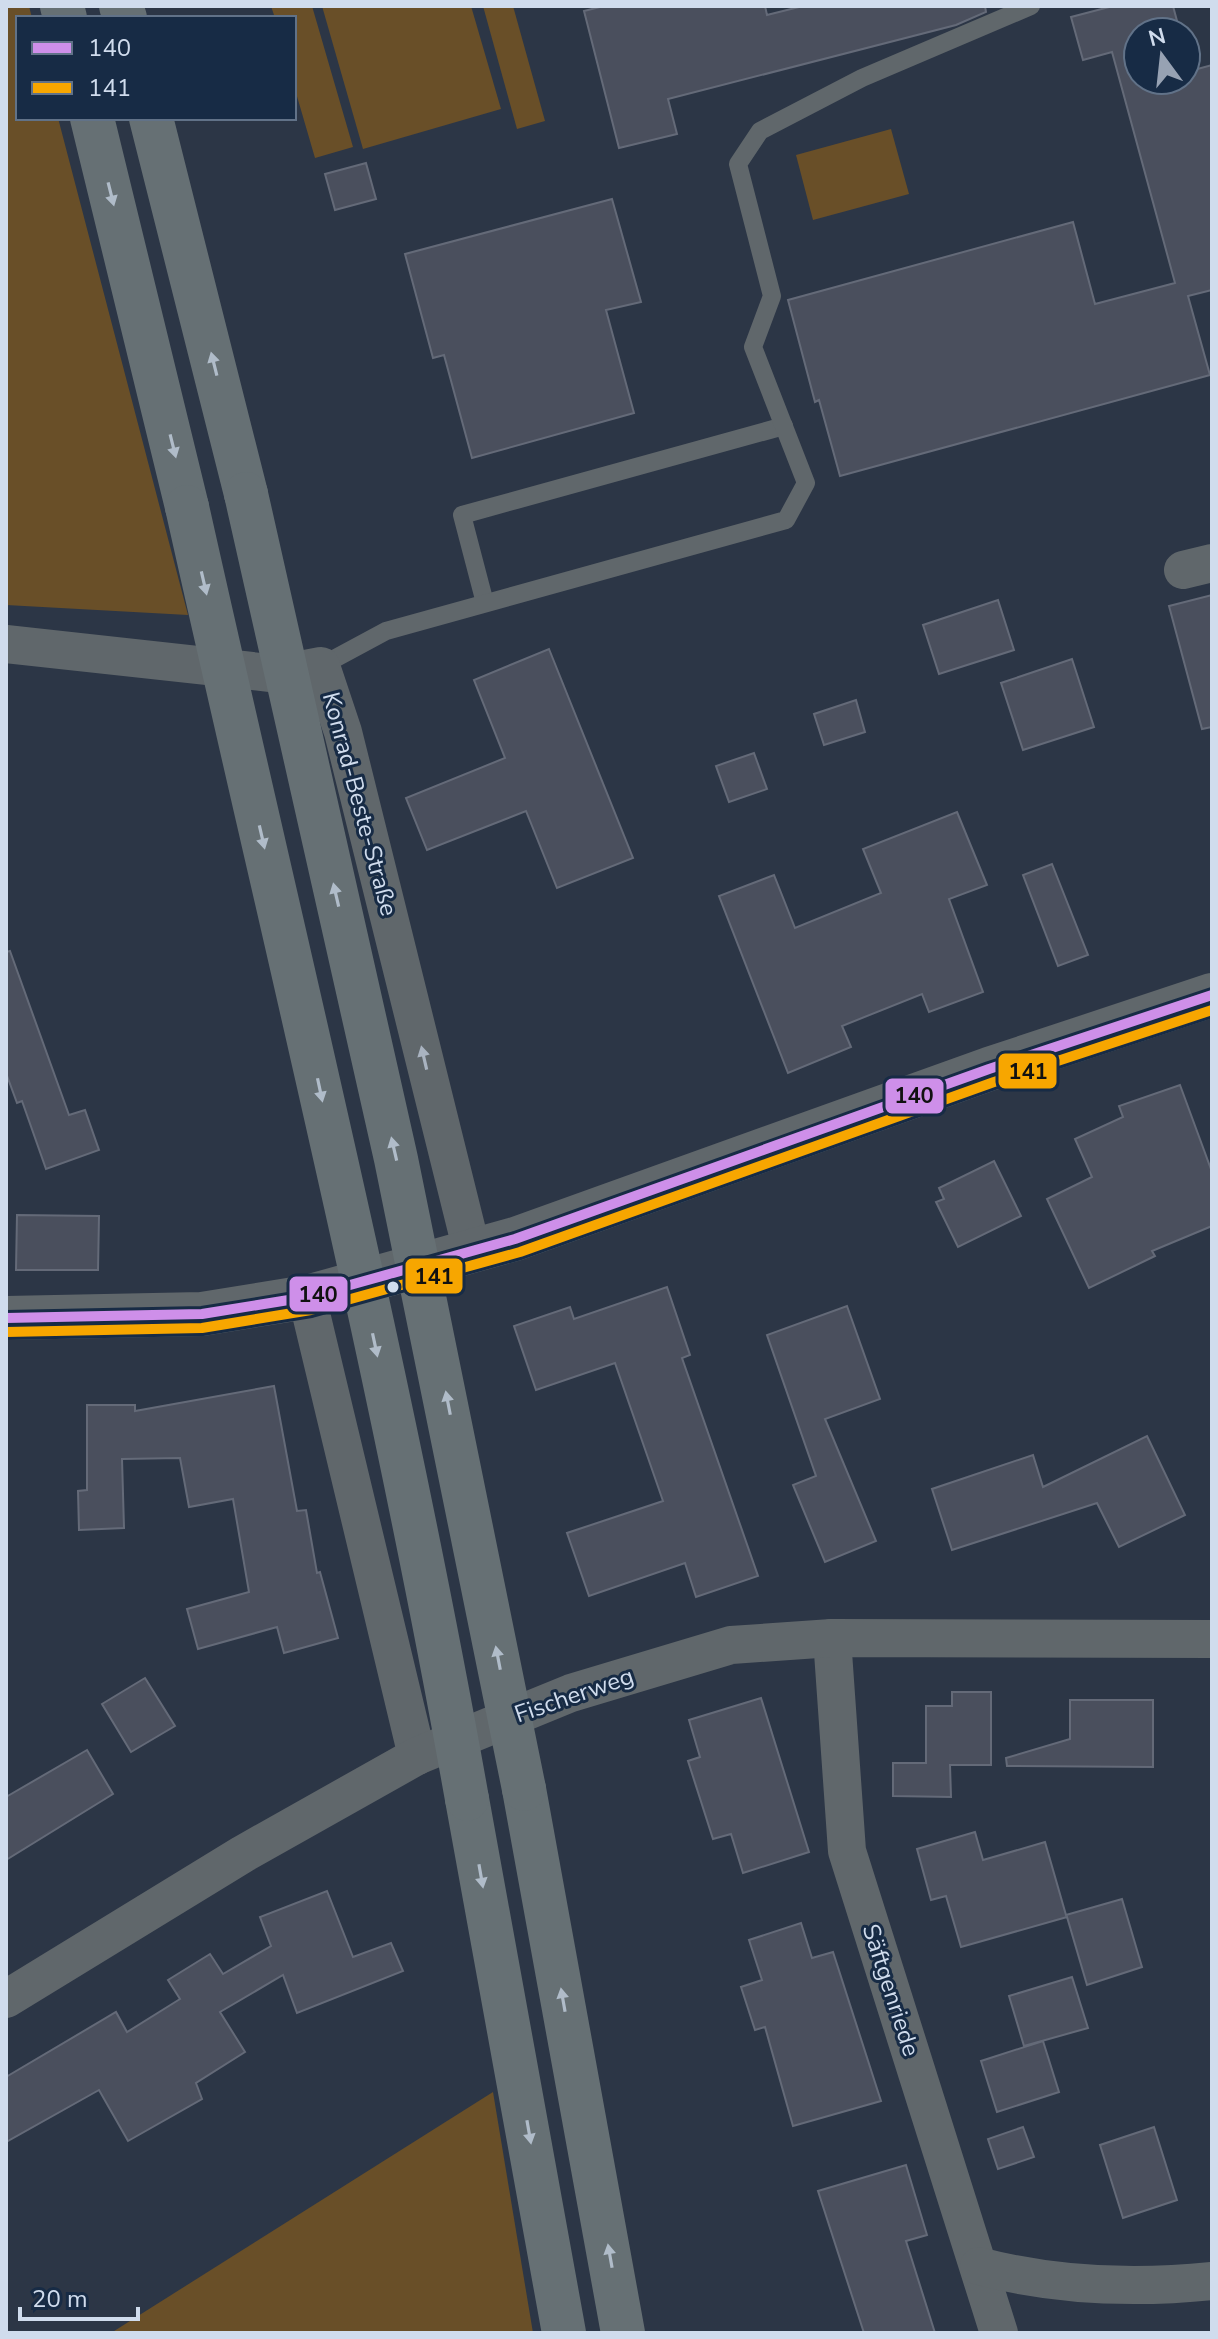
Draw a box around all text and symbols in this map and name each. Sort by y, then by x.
legend [16,16,296,120]
north arrow [1122,16,1202,96]
text: N [1145,21,1169,54]
text: 140 [88,32,131,64]
text: 141 [88,72,131,104]
one-way arrow [106,181,118,206]
one-way arrow [207,351,219,376]
one-way arrow [167,434,179,459]
one-way arrow [198,571,211,596]
street label: Konrad-Beste-Straße [315,689,405,919]
one-way arrow [256,825,269,850]
one-way arrow [329,882,342,907]
one-way arrow [417,1046,430,1071]
line badge: 141 [997,1052,1058,1090]
text: 141 [1008,1057,1048,1087]
line badge: 140 [884,1077,945,1115]
one-way arrow [314,1078,327,1103]
text: 140 [894,1081,934,1111]
one-way arrow [387,1136,400,1161]
line badge: 141 [404,1257,464,1295]
text: 141 [414,1262,454,1292]
line badge: 140 [288,1275,349,1313]
unlabelled marker [385,1279,401,1295]
text: 140 [298,1280,338,1310]
one-way arrow [369,1332,382,1357]
one-way arrow [441,1390,453,1415]
one-way arrow [491,1645,504,1670]
street label: Fischerweg [510,1660,638,1730]
one-way arrow [476,1864,488,1889]
street label: Säftgenriede [855,1920,927,2060]
one-way arrow [556,1988,569,2013]
one-way arrow [523,2119,535,2144]
one-way arrow [603,2243,615,2268]
scale bar [20,2271,138,2321]
text: 20 m [32,2283,88,2315]

